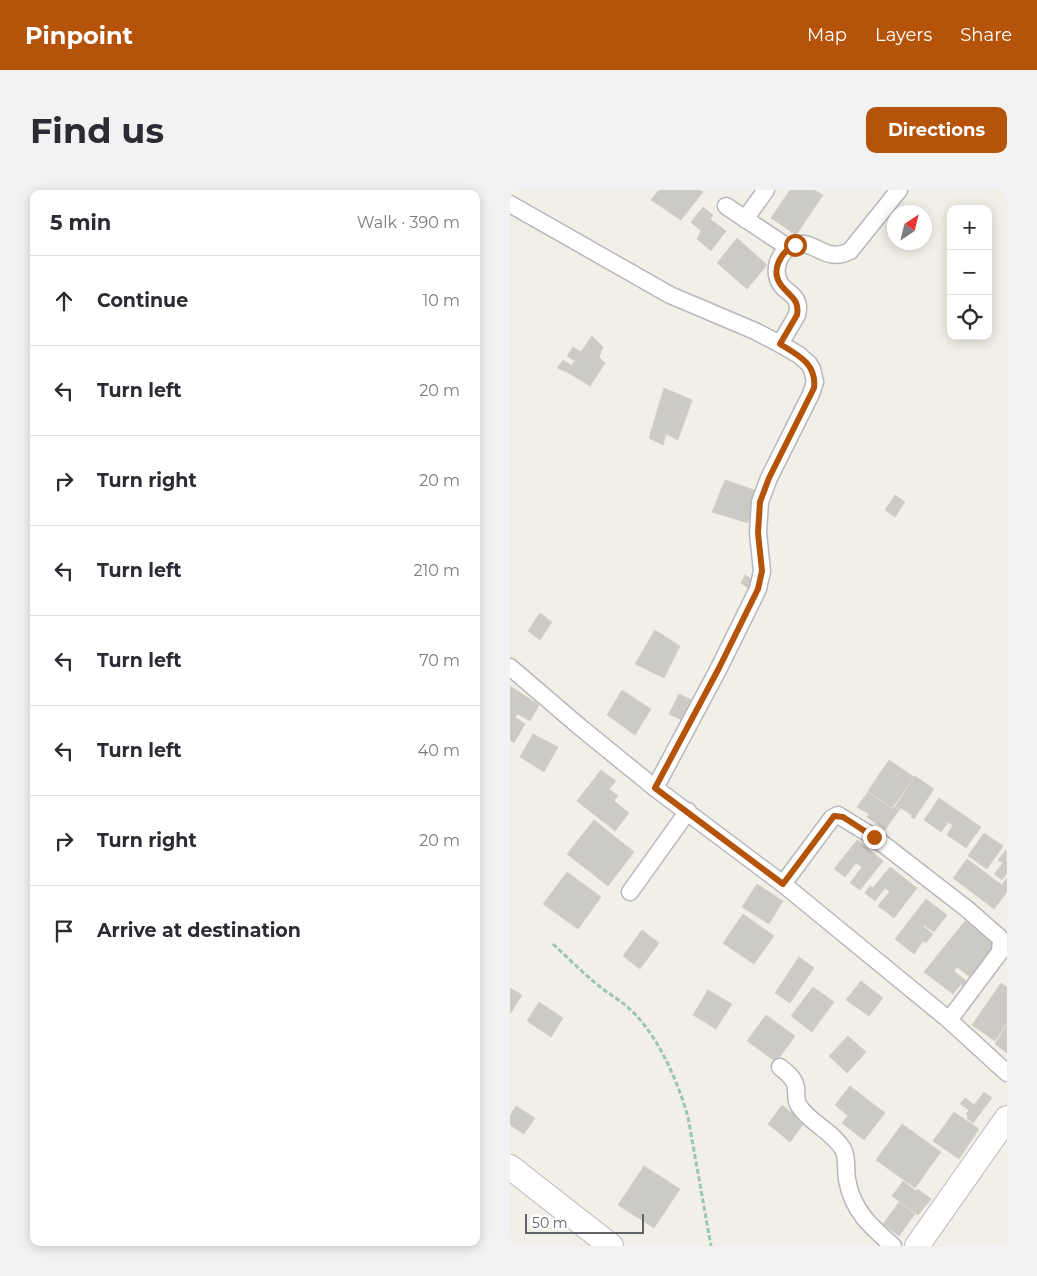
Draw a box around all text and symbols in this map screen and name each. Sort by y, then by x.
text: Pinpoint [25,21,133,50]
text: Map [807,24,847,46]
text: Layers [875,24,932,46]
text: Share [960,24,1012,46]
button: Directions [866,107,1007,153]
text: Find us [30,109,164,152]
north arrow [887,205,932,250]
map controls [947,205,992,340]
button: + [947,205,992,250]
text: 5 min [50,210,111,235]
text: Walk · 390 m [357,213,460,232]
route start [784,234,807,257]
button: − [947,250,992,295]
icon: ahead [50,287,78,315]
text: Continue [97,289,188,312]
text: 10 m [422,291,460,310]
button: locate [947,295,992,340]
icon: left [50,377,78,405]
text: Turn left [97,379,182,402]
text: 20 m [419,381,460,400]
icon: right [50,467,78,495]
text: Turn right [97,469,197,492]
text: 20 m [419,471,460,490]
icon: left [50,557,78,585]
text: Turn left [97,559,182,582]
text: 210 m [413,561,460,580]
icon: left [50,647,78,675]
text: Turn left [97,649,182,672]
text: 70 m [419,651,460,670]
icon: left [50,737,78,765]
text: Turn left [97,739,182,762]
text: 40 m [418,741,460,760]
route end [863,826,886,849]
icon: right [50,827,78,855]
text: Turn right [97,829,197,852]
text: 20 m [419,831,460,850]
icon: arrive [50,917,78,945]
text: Arrive at destination [97,919,301,942]
scale bar [525,1211,644,1234]
text: 50 m [532,1214,568,1232]

